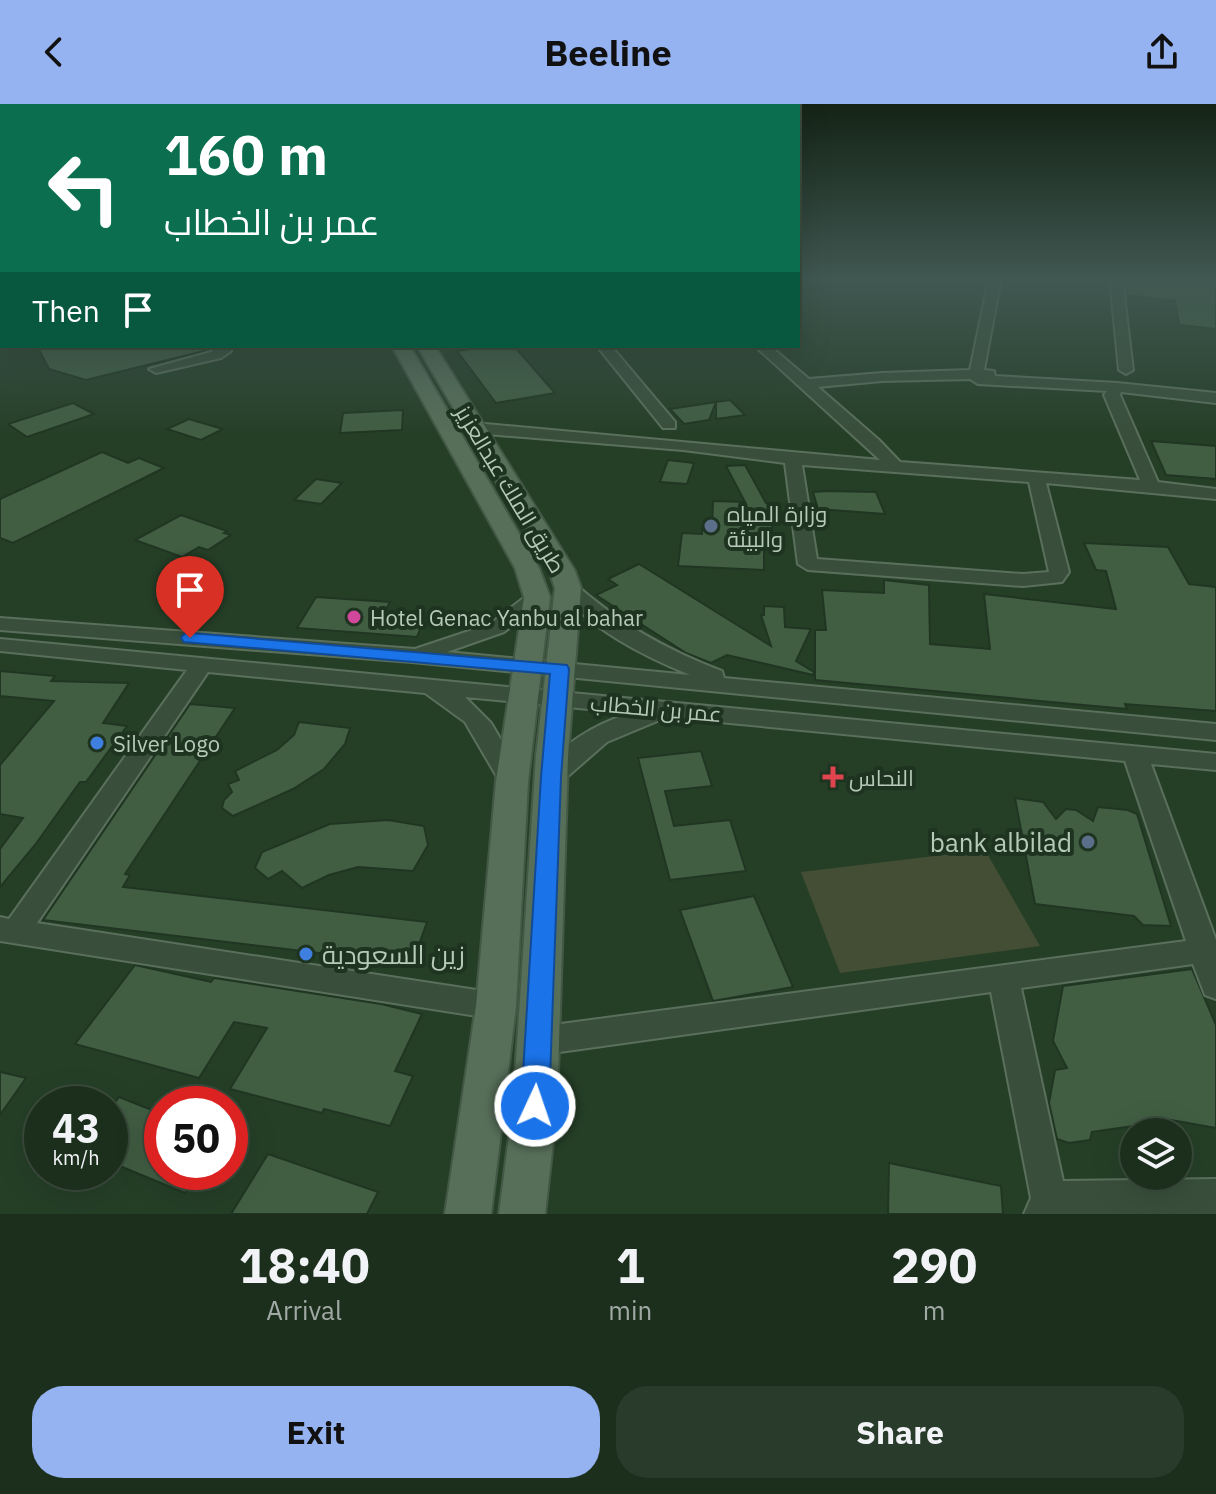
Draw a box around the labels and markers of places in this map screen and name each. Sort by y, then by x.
place label: وزارة المياه والبيئة [727,499,827,553]
marker: وزارة المياه والبيئة [702,517,720,535]
pin [156,556,224,638]
place label: Hotel Genac Yanbu al bahar [370,603,643,632]
marker: Hotel Genac Yanbu al bahar [345,608,363,626]
place label: Silver Logo [113,729,220,758]
marker: Silver Logo [88,734,106,752]
place label: النحاس [849,763,914,792]
marker: النحاس [824,768,842,786]
place label: bank albilad [930,825,1072,859]
marker: bank albilad [1079,833,1097,851]
place label: زين السعودية [322,937,465,971]
marker: زين السعودية [297,945,315,963]

